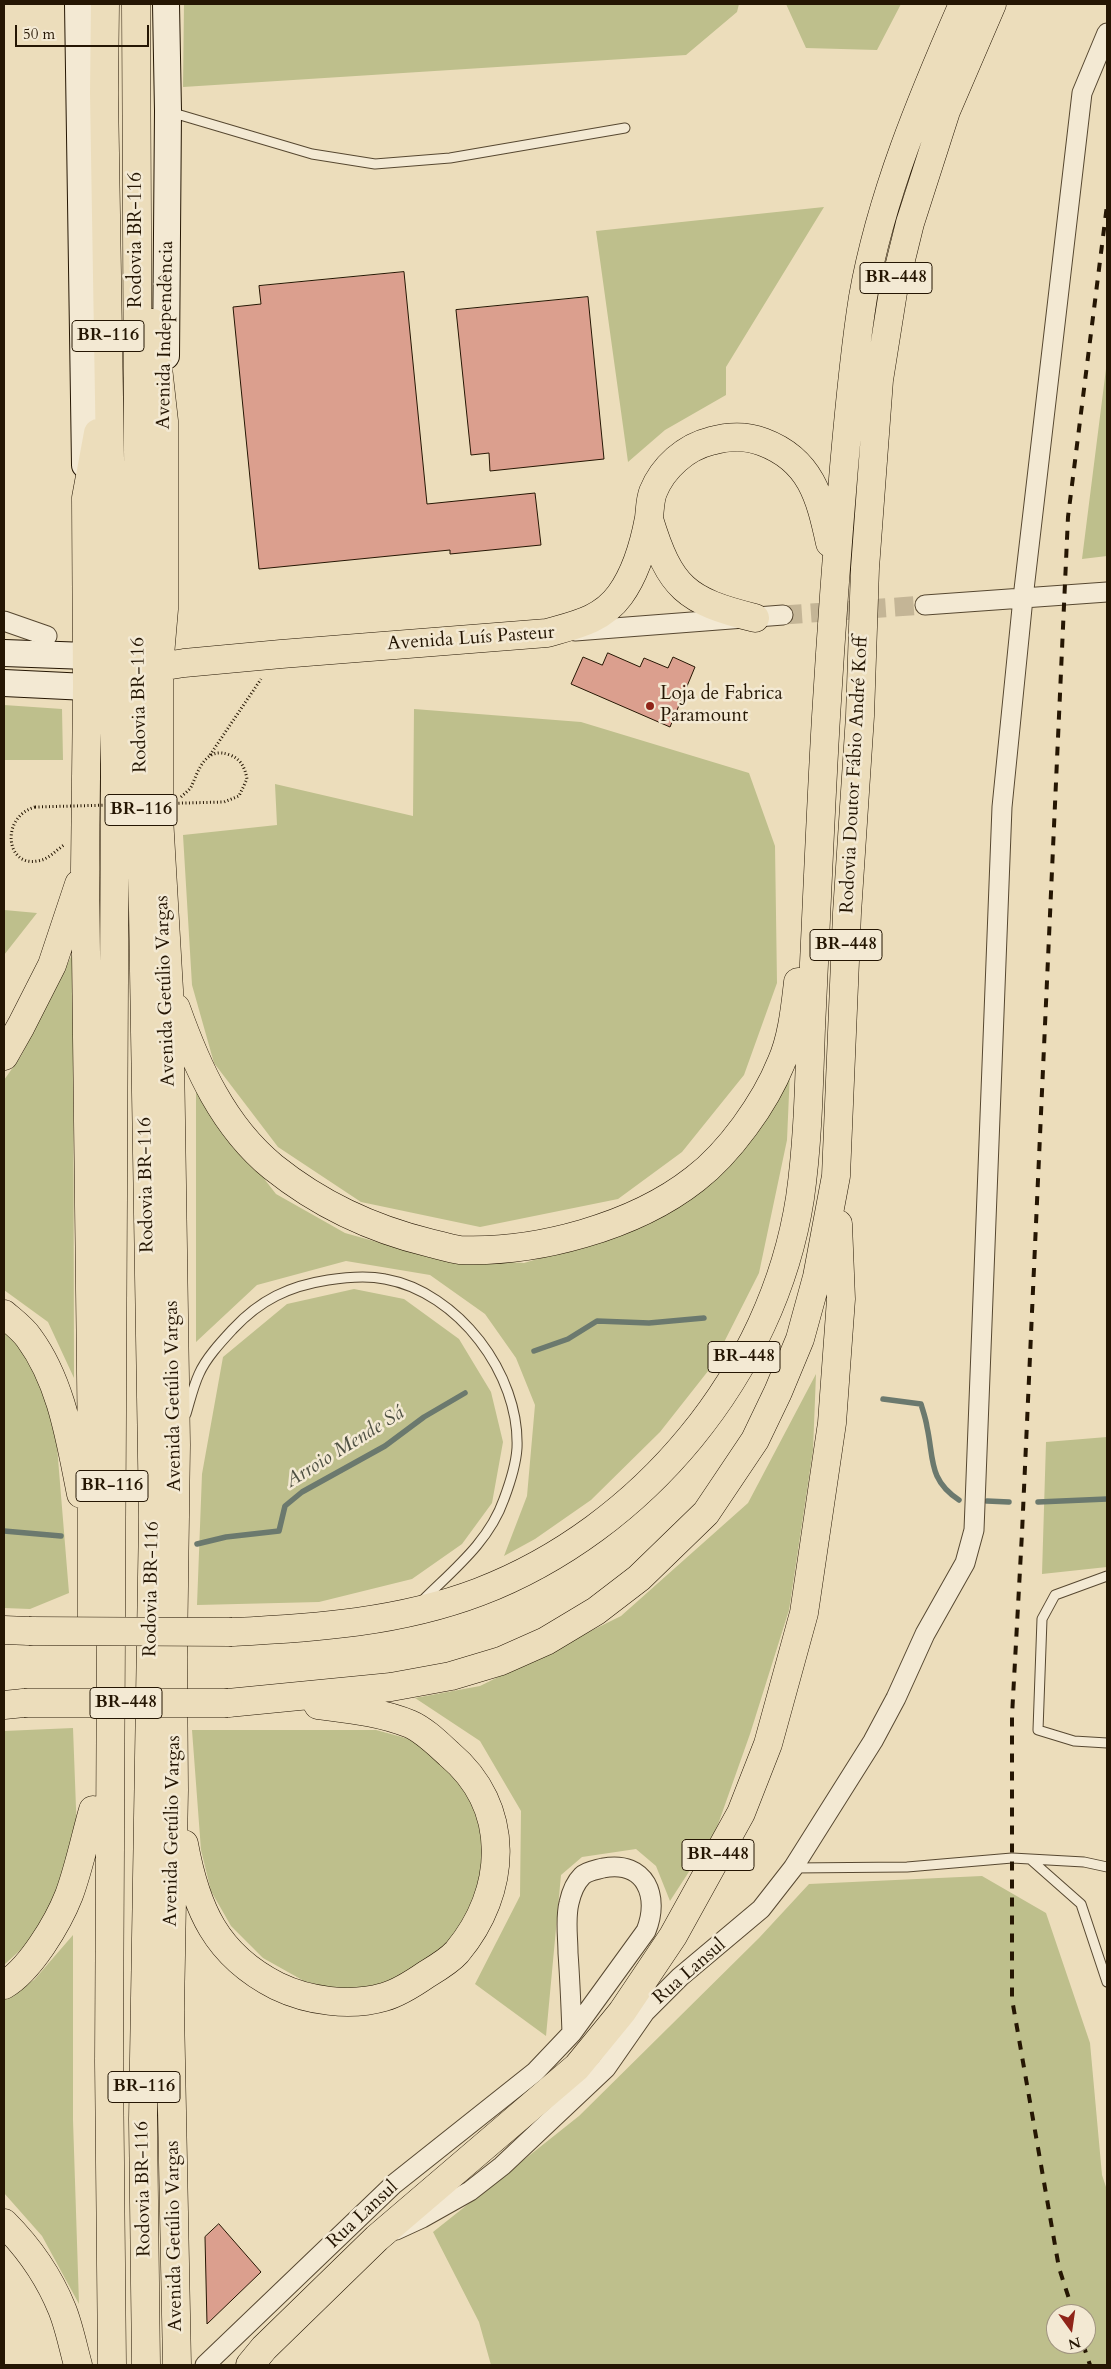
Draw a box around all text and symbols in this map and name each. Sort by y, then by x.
scale bar [18,15,151,47]
text: 50 m [23,24,55,44]
street label: Rodovia BR-116 [126,172,148,308]
street label: Avenida Independência [153,240,179,430]
road number: BR-448 [860,262,932,294]
road number: BR-116 [72,321,144,352]
street label: Avenida Luís Pasteur [386,622,556,656]
street label: Rodovia Doutor Fábio André Koff [836,636,874,914]
street label: Rodovia BR-116 [127,637,153,773]
place label: Loja de Fabrica Paramount [660,684,783,728]
marker: Loja de Fabrica Paramount [644,700,656,712]
road number: BR-116 [105,794,177,826]
street label: Avenida Getúlio Vargas [151,895,181,1087]
road number: BR-448 [810,930,882,960]
street label: Rodovia BR-116 [134,1117,160,1253]
street label: Avenida Getúlio Vargas [161,1300,187,1492]
road number: BR-448 [708,1341,780,1372]
water label: Arroio Mende Sá [281,1402,409,1494]
road number: BR-116 [76,1470,148,1502]
street label: Rodovia BR-116 [139,1521,165,1657]
road number: BR-448 [90,1688,162,1719]
street label: Avenida Getúlio Vargas [160,1735,186,1927]
road number: BR-448 [682,1840,754,1870]
street label: Rua Lansul [649,1934,731,2010]
road number: BR-116 [108,2072,180,2102]
street label: Rodovia BR-116 [131,2121,157,2257]
street label: Avenida Getúlio Vargas [162,2140,188,2332]
street label: Rua Lansul [323,2176,403,2254]
north arrow [1046,2304,1096,2354]
text: N [1066,2332,1083,2354]

